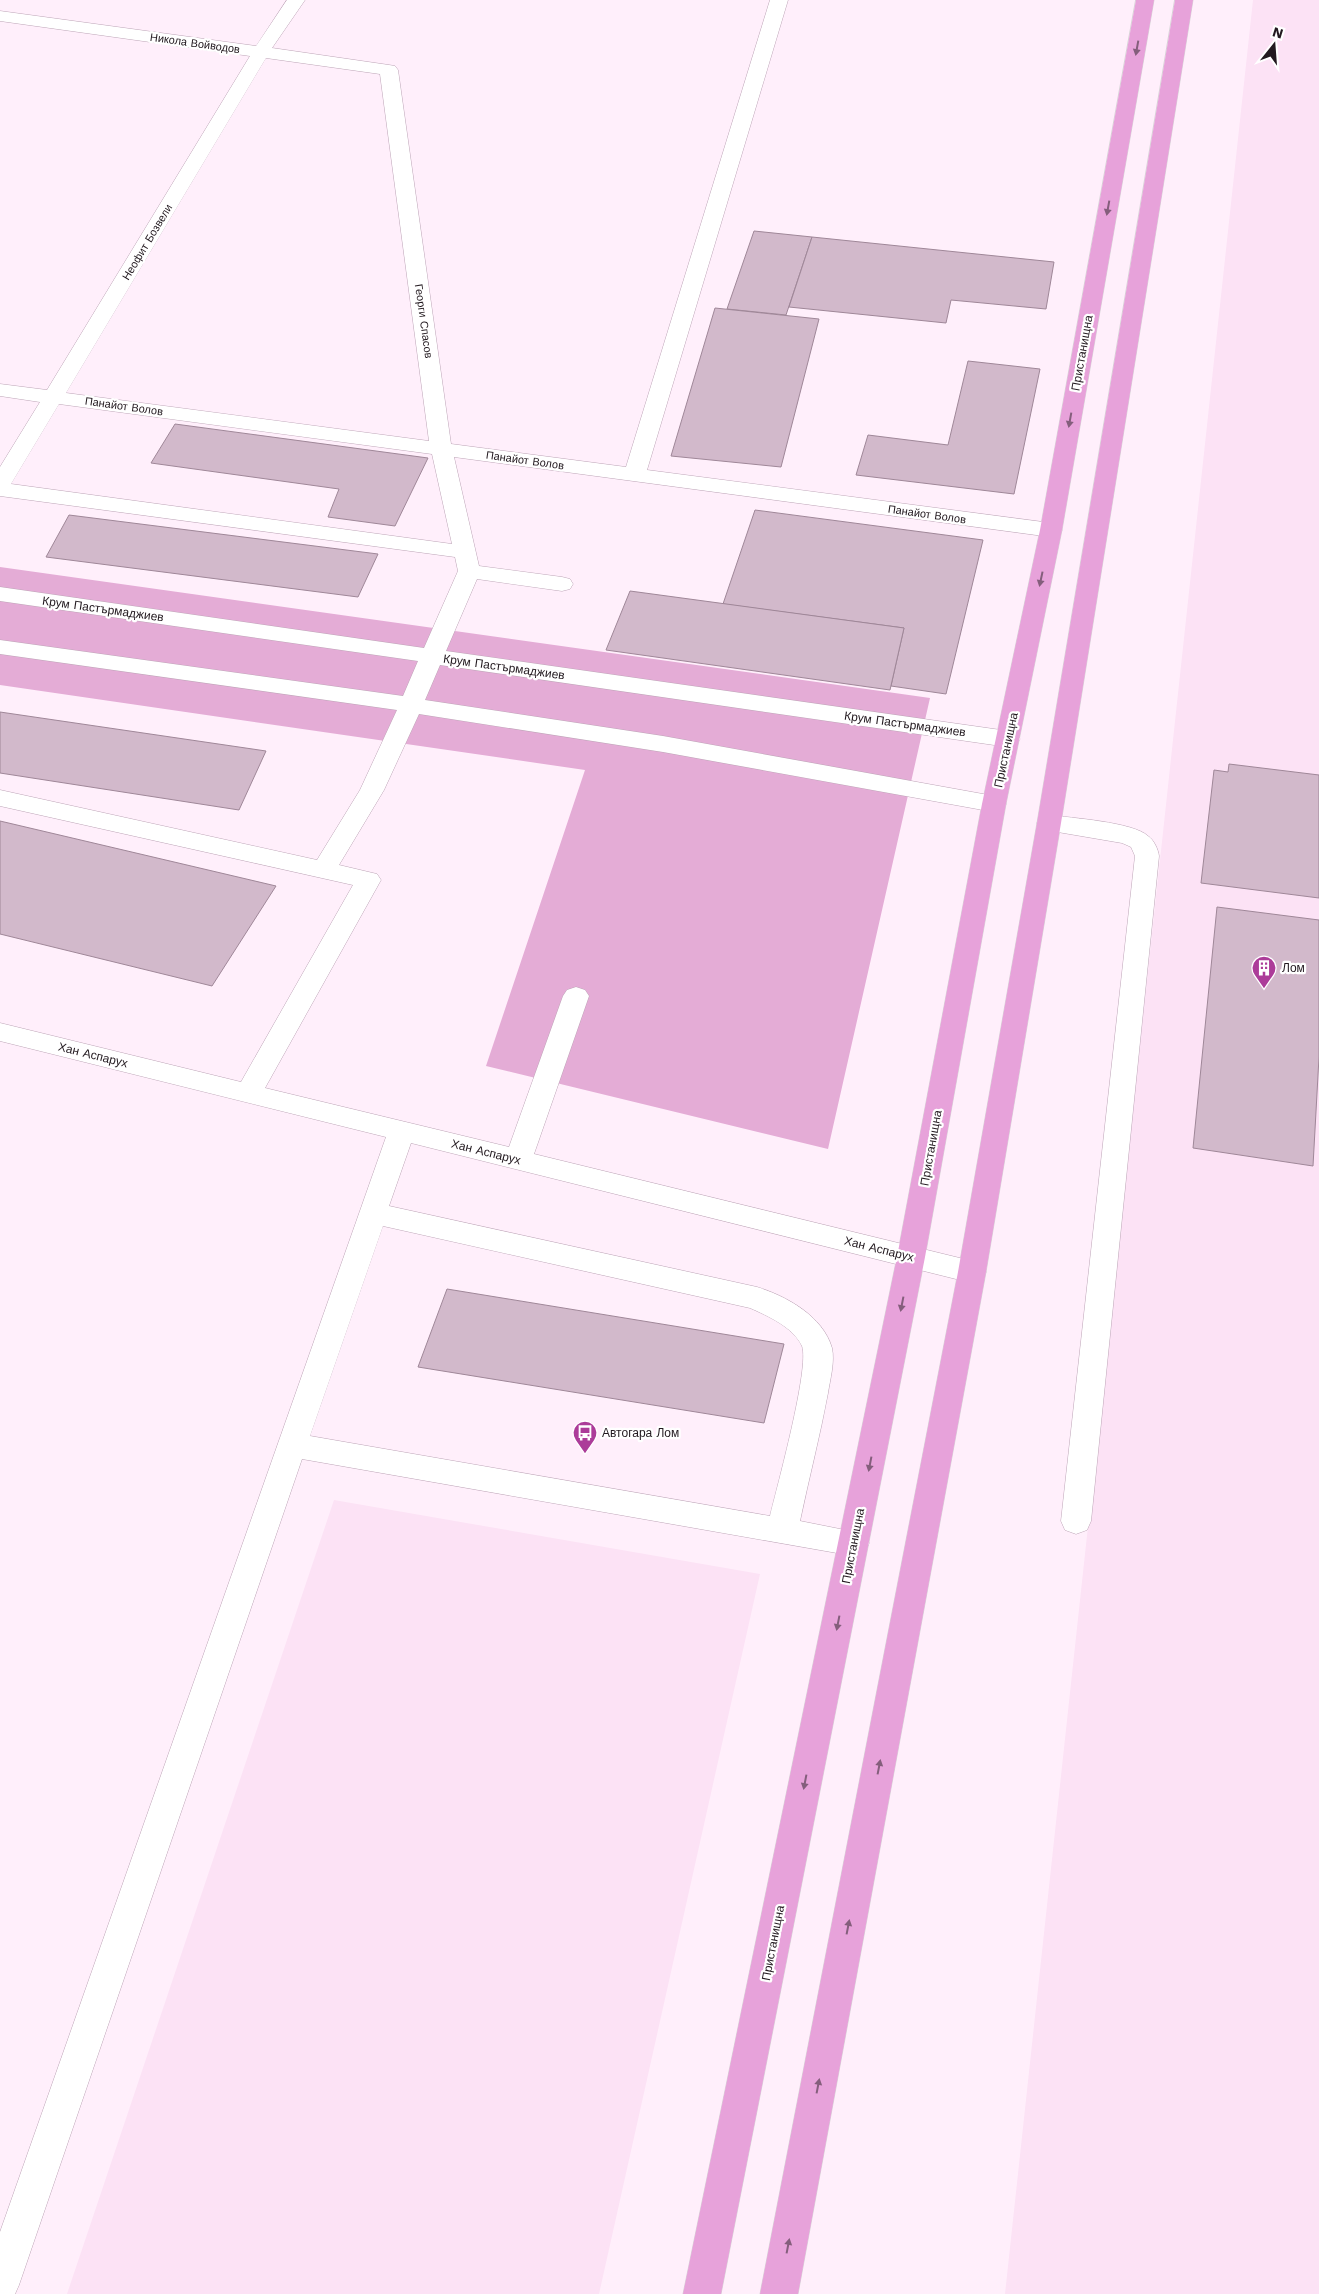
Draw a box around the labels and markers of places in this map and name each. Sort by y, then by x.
building icon: Лом [1251,955,1277,989]
place label: Лом [1282,961,1305,975]
bus stop icon: Автогара Лом [572,1420,598,1454]
place label: Автогара Лом [602,1426,679,1440]

